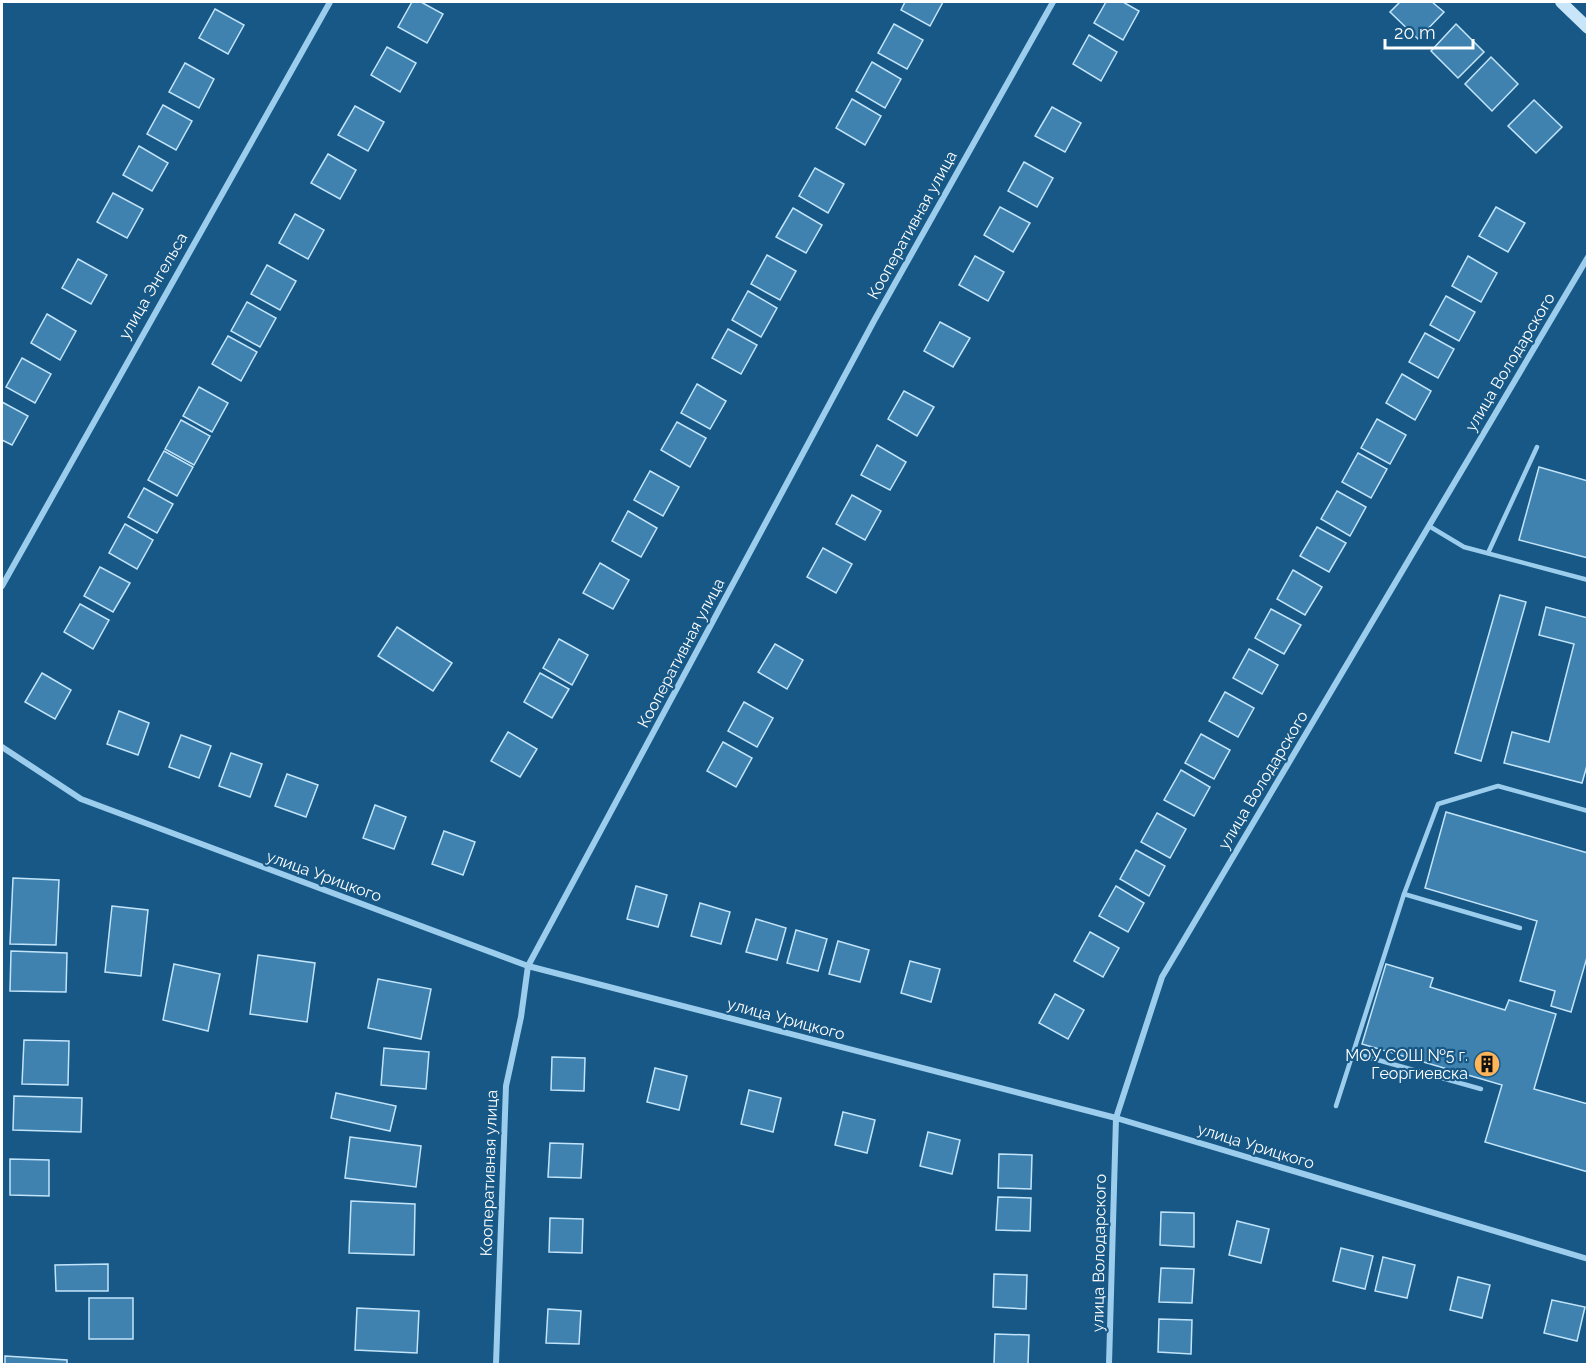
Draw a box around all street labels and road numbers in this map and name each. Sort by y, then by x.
street label: Кооперативная улица [863,148,961,302]
street label: улица Энгельса [115,229,191,343]
street label: улица Володарского [1461,289,1559,435]
street label: Кооперативная улица [634,575,728,731]
street label: улица Володарского [1214,707,1312,853]
street label: улица Урицкого [264,846,384,906]
street label: улица Урицкого [725,994,847,1044]
street label: Кооперативная улица [477,1089,501,1257]
street label: улица Урицкого [1195,1119,1317,1173]
street label: улица Володарского [1088,1174,1110,1332]

